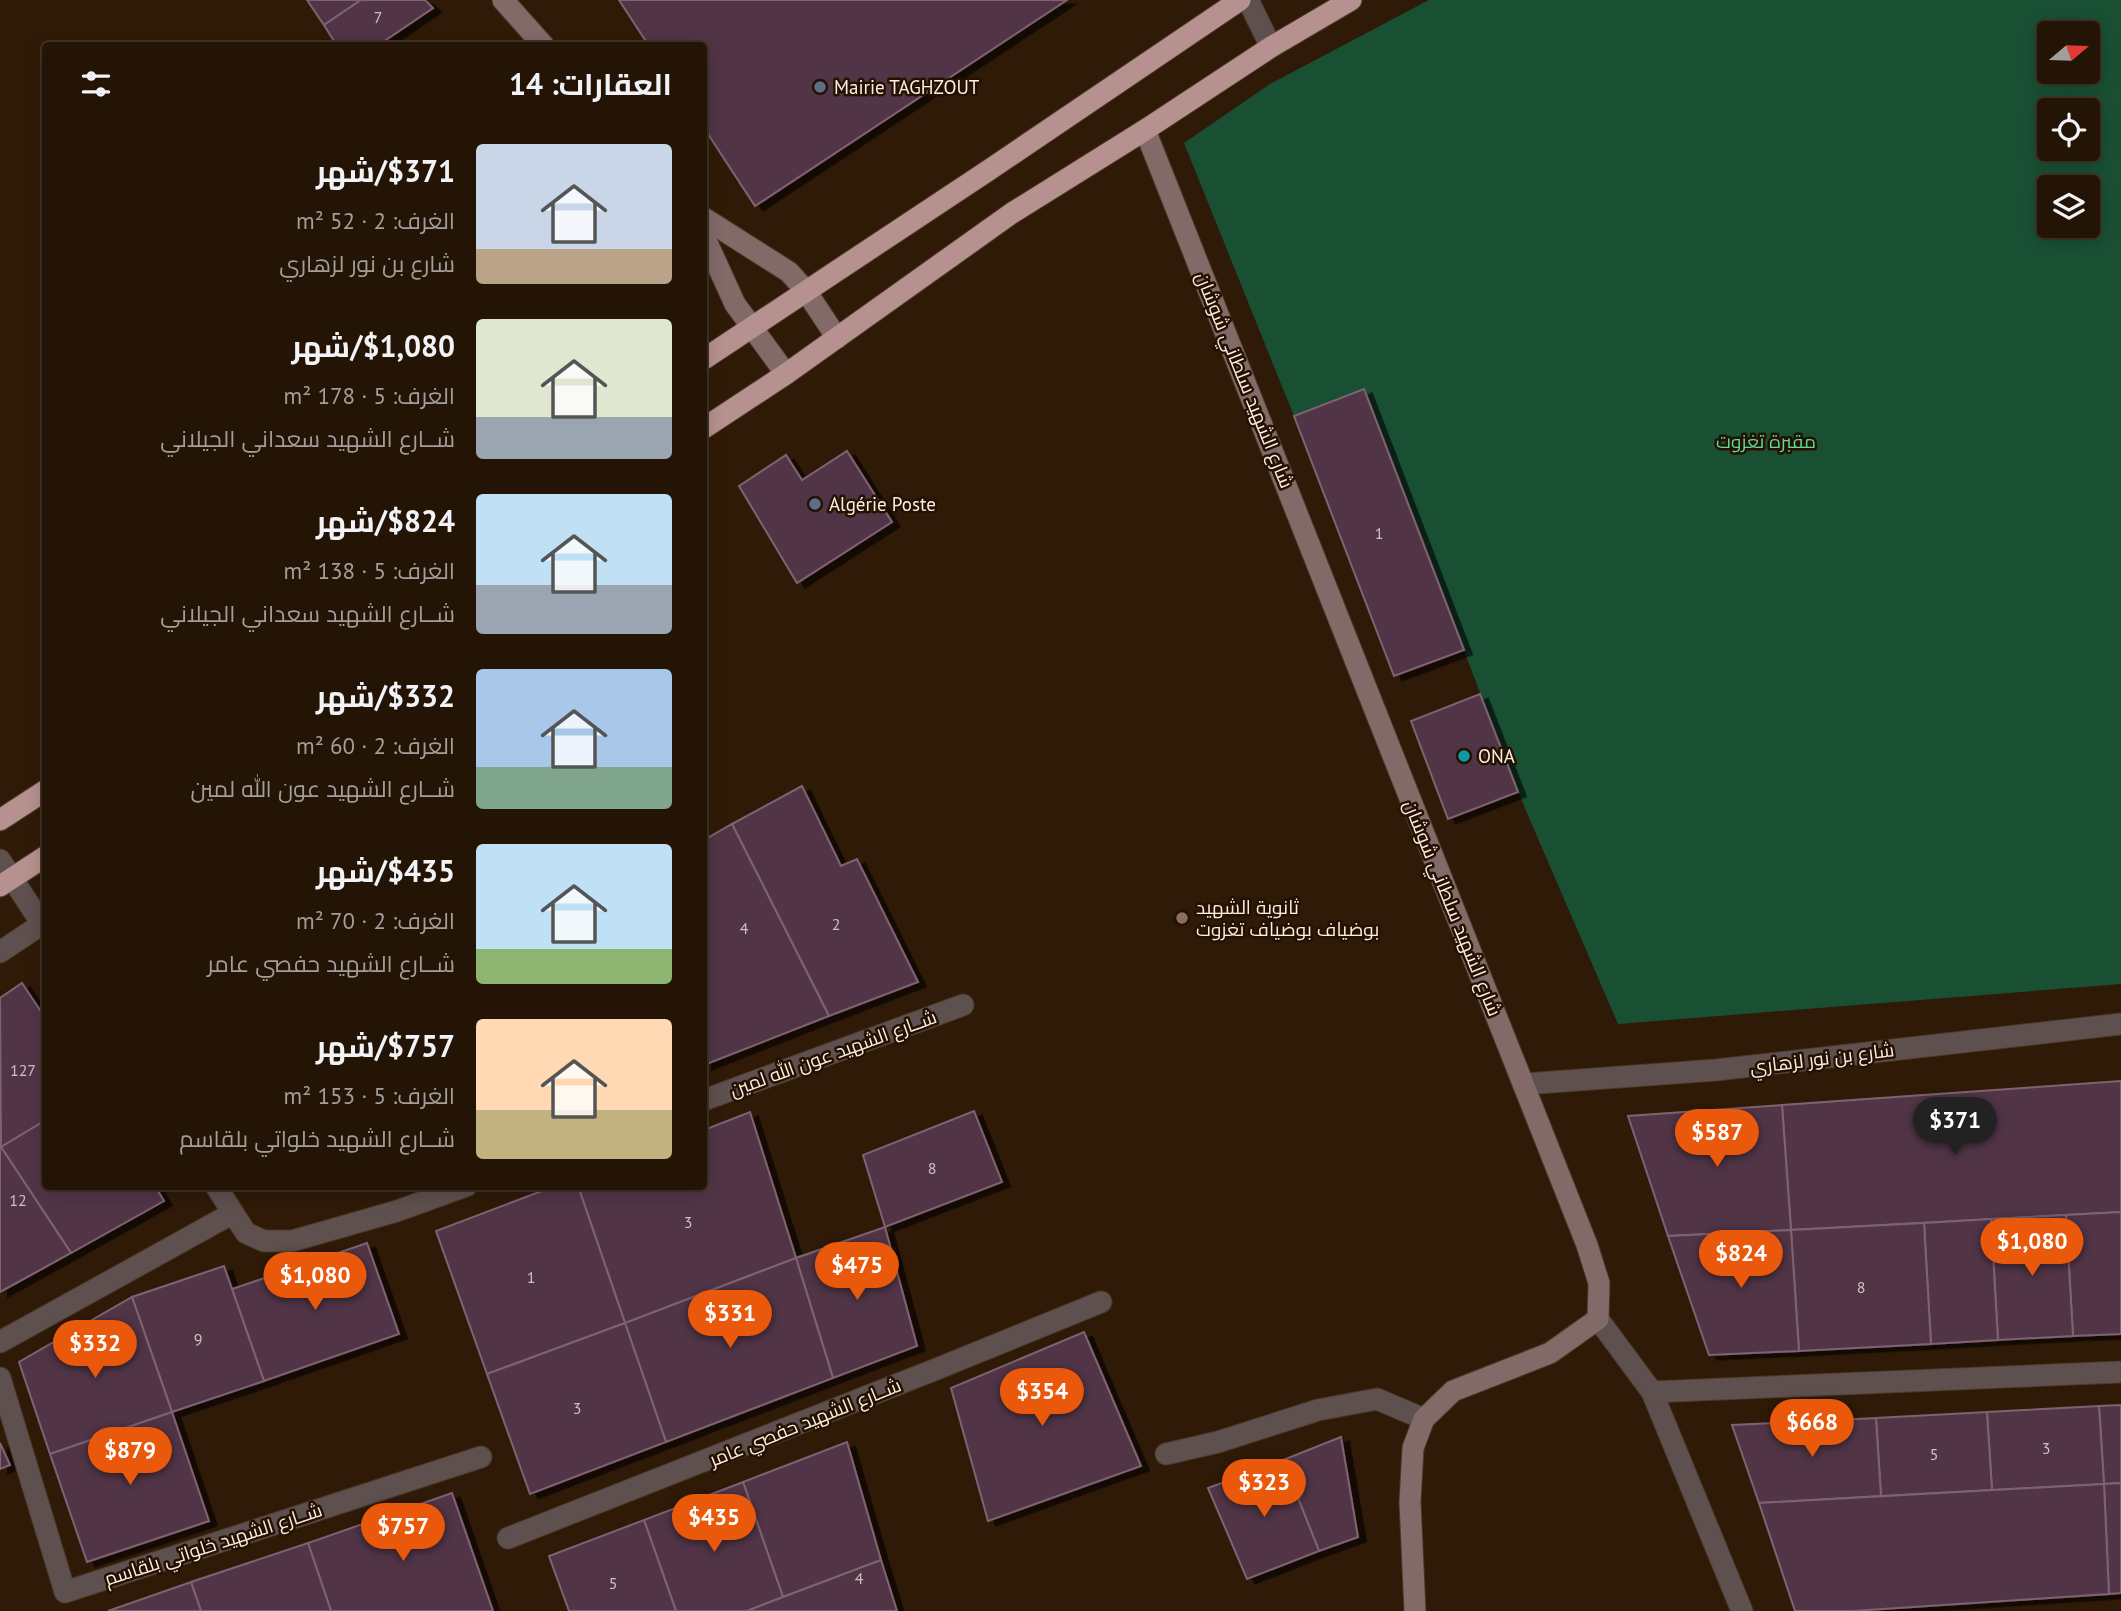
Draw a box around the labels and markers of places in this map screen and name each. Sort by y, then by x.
place label: Mairie TAGHZOUT [834,75,980,99]
marker: Mairie TAGHZOUT [812,79,828,95]
place label: Algérie Poste [829,492,936,516]
marker: Algérie Poste [807,496,823,512]
place label: ONA [1478,744,1515,768]
marker: ONA [1456,748,1472,764]
place label: ثانوية الشهيد بوضياف بوضياف تغزوت [1196,895,1379,941]
marker: ثانوية الشهيد بوضياف بوضياف تغزوت [1174,910,1190,926]
pin: $371 [1914,1098,1996,1157]
pin: $587 [1676,1110,1758,1169]
pin: $1,080 [1975,1218,2089,1278]
pin: $824 [1700,1230,1782,1290]
pin: $475 [816,1242,898,1302]
pin: $1,080 [258,1252,372,1312]
pin: $331 [689,1290,771,1350]
pin: $332 [54,1320,136,1380]
pin: $354 [1001,1368,1083,1428]
pin: $668 [1771,1400,1853,1459]
pin: $879 [89,1428,171,1487]
pin: $323 [1223,1460,1305,1519]
pin: $435 [673,1494,755,1554]
pin: $757 [362,1504,444,1563]

